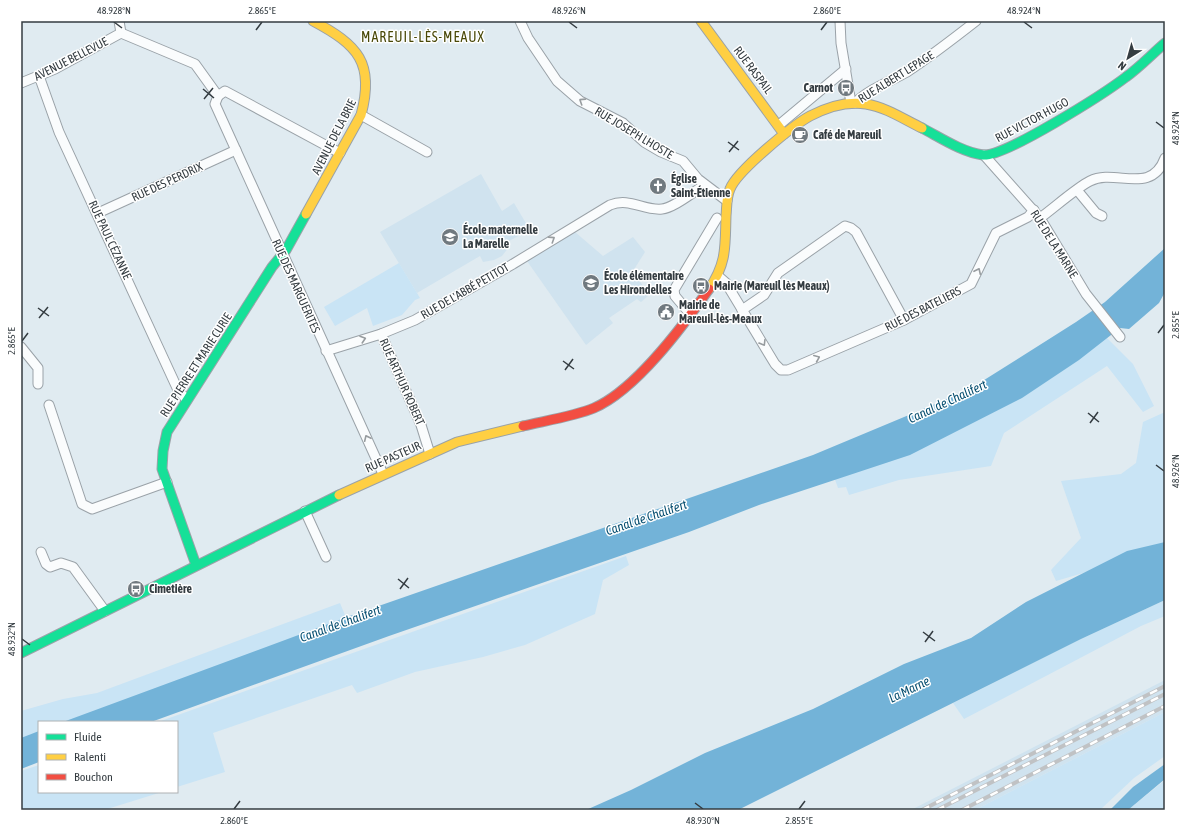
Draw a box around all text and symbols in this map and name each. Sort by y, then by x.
text: 48.928°N [97,5,131,16]
text: 2.865°E [248,5,277,16]
text: 48.926°N [552,5,586,16]
text: 2.860°E [813,5,842,16]
text: 48.924°N [1007,5,1041,16]
district label: MAREUIL-LÈS-MEAUX [361,29,485,45]
street label: AVENUE BELLEVUE [32,34,110,84]
north arrow [1108,38,1148,78]
street label: RUE RASPAIL [731,44,776,97]
street label: RUE ALBERT LEPAGE [856,48,936,106]
text: N [1116,59,1128,73]
bus stop icon: Carnot [836,78,856,98]
place label: Carnot [804,81,834,95]
street label: RUE VICTOR HUGO [993,95,1071,145]
street label: AVENUE DE LA BRIE [309,97,359,177]
one-way arrow [579,99,586,106]
street label: RUE JOSEPH LHOSTE [592,104,676,162]
text: 48.924°N [1170,111,1181,145]
cafe icon: Café de Mareuil [790,125,810,145]
place label: Café de Mareuil [813,128,882,142]
street label: RUE DES PERDRIX [129,159,205,205]
place label: Église Saint-Étienne [671,171,731,200]
church icon: Église Saint-Étienne [648,176,668,196]
street label: RUE PAUL CÉZANNE [86,198,134,282]
street label: RUE DE LA MARNE [1028,207,1080,281]
place label: École maternelle La Marelle [463,222,538,251]
school or university icon: École maternelle La Marelle [440,227,460,247]
one-way arrow [548,236,555,244]
street label: RUE DES MARGUERITES [269,237,323,335]
street label: RUE DE L'ABBÉ PETITOT [418,260,512,322]
one-way arrow [973,267,981,275]
place label: École élémentaire Les Hirondelles [604,268,685,297]
school or university icon: École élémentaire Les Hirondelles [581,273,601,293]
bus stop icon: Mairie (Mareuil lès Meaux) [691,276,711,296]
place label: Mairie (Mareuil lès Meaux) [714,279,830,293]
street label: RUE DES BATELIERS [883,284,963,334]
place label: Mairie de Mareuil-lès-Meaux [679,298,762,326]
public building icon: Mairie de Mareuil-lès-Meaux [656,302,676,322]
street label: RUE PIERRE ET MARIE CURIE [157,310,235,420]
text: 2.855°E [1170,310,1181,339]
text: 2.865°E [6,326,17,355]
one-way arrow [360,335,367,344]
street label: RUE ARTHUR ROBERT [377,336,428,428]
one-way arrow [758,339,766,346]
one-way arrow [813,354,820,362]
water label: Canal de Chalifert [906,377,989,426]
one-way arrow [364,435,372,443]
street label: RUE PASTEUR [363,438,423,476]
text: 48.926°N [1170,454,1181,488]
water label: Canal de Chalifert [604,496,689,538]
bus stop icon: Cimetière [126,579,146,599]
place label: Cimetière [149,582,192,596]
water label: Canal de Chalifert [298,602,383,645]
text: 48.932°N [6,622,17,656]
water label: La Marne [886,673,932,706]
legend [38,721,178,793]
text: Fluide [74,730,102,744]
text: Ralenti [74,750,106,764]
text: Bouchon [74,770,113,784]
text: 2.860°E [220,815,249,826]
text: 48.930°N [686,815,720,826]
text: 2.855°E [785,815,814,826]

